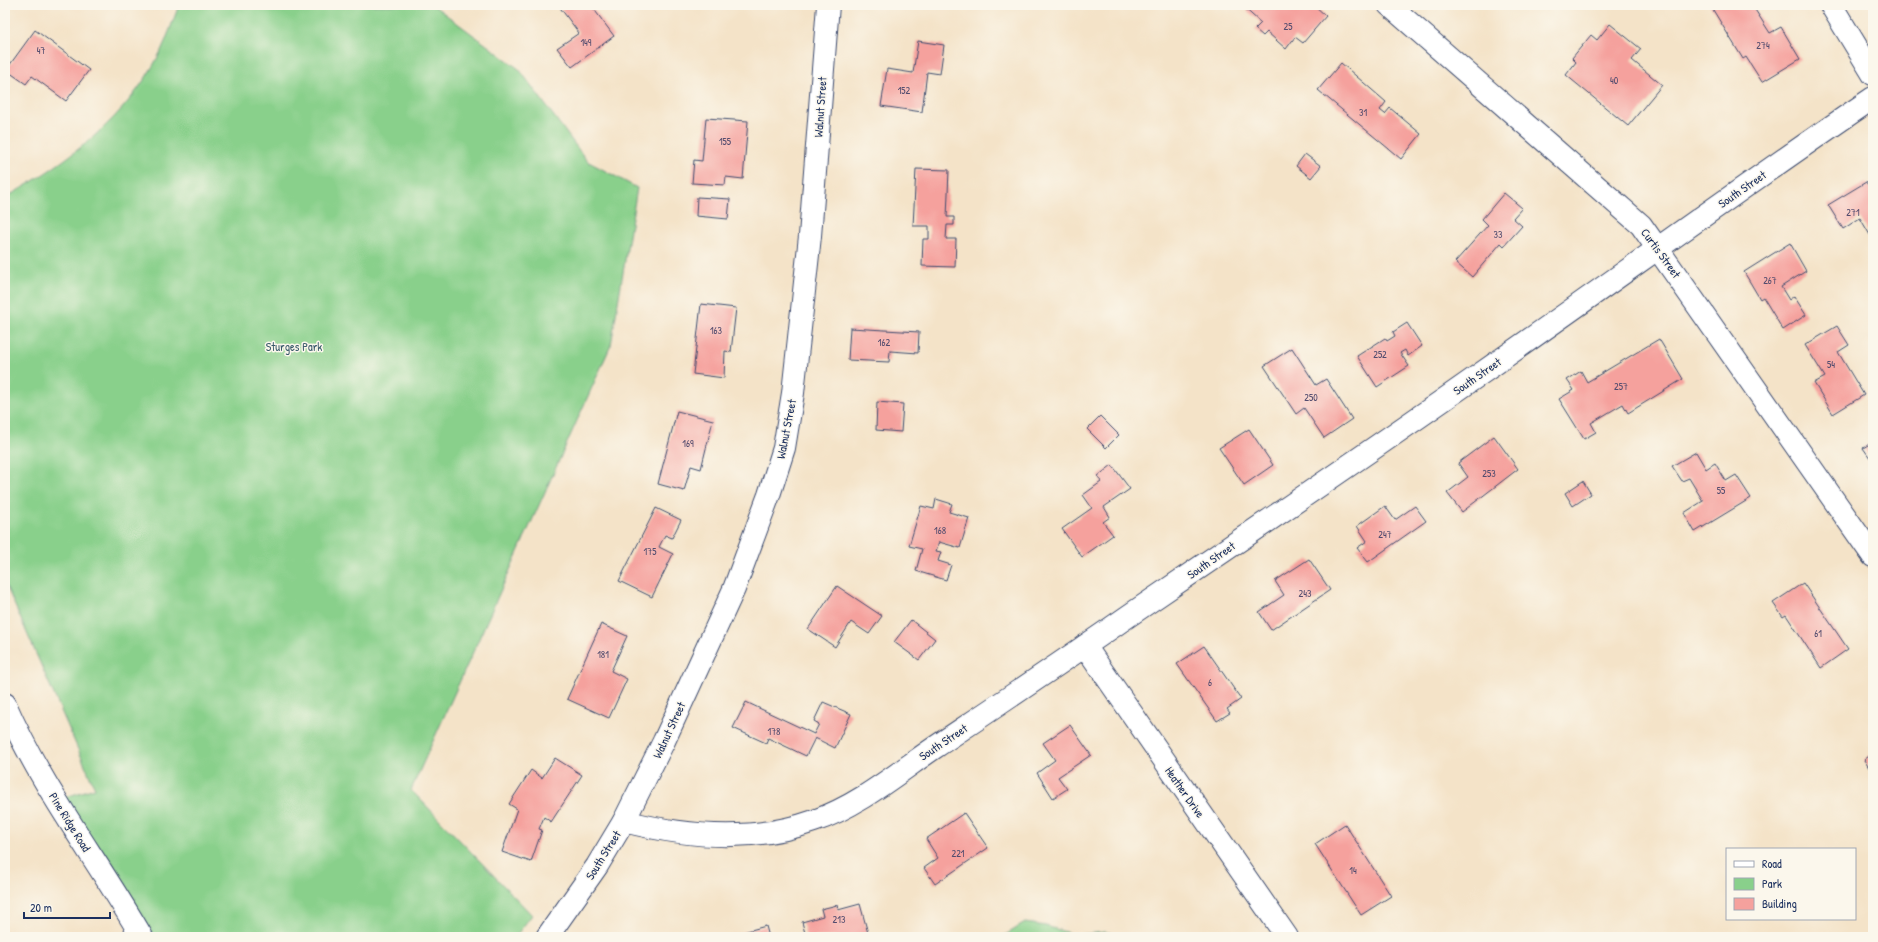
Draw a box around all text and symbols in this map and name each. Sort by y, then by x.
house number: 25 [1284,20,1293,33]
house number: 149 [580,36,592,49]
house number: 274 [1756,39,1770,52]
house number: 47 [37,44,45,57]
house number: 40 [1610,74,1619,87]
street label: Walnut Street [809,75,831,138]
house number: 152 [898,84,911,97]
house number: 31 [1359,106,1367,119]
house number: 155 [719,135,732,148]
street label: South Street [1715,166,1770,212]
house number: 271 [1846,206,1860,219]
street label: Curtis Street [1637,224,1685,282]
house number: 33 [1494,228,1503,241]
house number: 267 [1763,274,1777,287]
house number: 163 [710,324,723,337]
house number: 162 [878,336,890,349]
park label: Sturges Park [266,338,322,355]
house number: 252 [1373,348,1387,361]
street label: South Street [1450,353,1505,399]
house number: 54 [1827,358,1835,371]
house number: 257 [1614,380,1628,393]
house number: 250 [1304,391,1318,404]
street label: Walnut Street [772,397,800,460]
house number: 169 [682,437,694,450]
house number: 253 [1482,467,1496,480]
house number: 55 [1717,484,1726,497]
house number: 168 [934,524,946,537]
house number: 247 [1378,528,1392,541]
street label: South Street [1184,537,1239,583]
house number: 175 [644,545,657,558]
house number: 243 [1299,587,1312,600]
house number: 61 [1814,627,1822,640]
house number: 181 [597,648,609,661]
house number: 6 [1208,676,1212,689]
street label: Walnut Street [649,698,690,761]
street label: South Street [915,719,971,764]
house number: 178 [768,725,780,738]
street label: Heather Drive [1161,763,1209,821]
street label: Pine Ridge Road [45,789,95,855]
street label: South Street [581,826,625,883]
house number: 221 [952,847,965,860]
legend [1726,848,1856,920]
text: Road [1762,855,1782,872]
house number: 14 [1349,864,1357,877]
text: Park [1762,875,1782,892]
scale bar [24,894,110,920]
text: Building [1762,895,1797,912]
text: 20 m [30,899,52,916]
house number: 213 [833,913,846,926]

